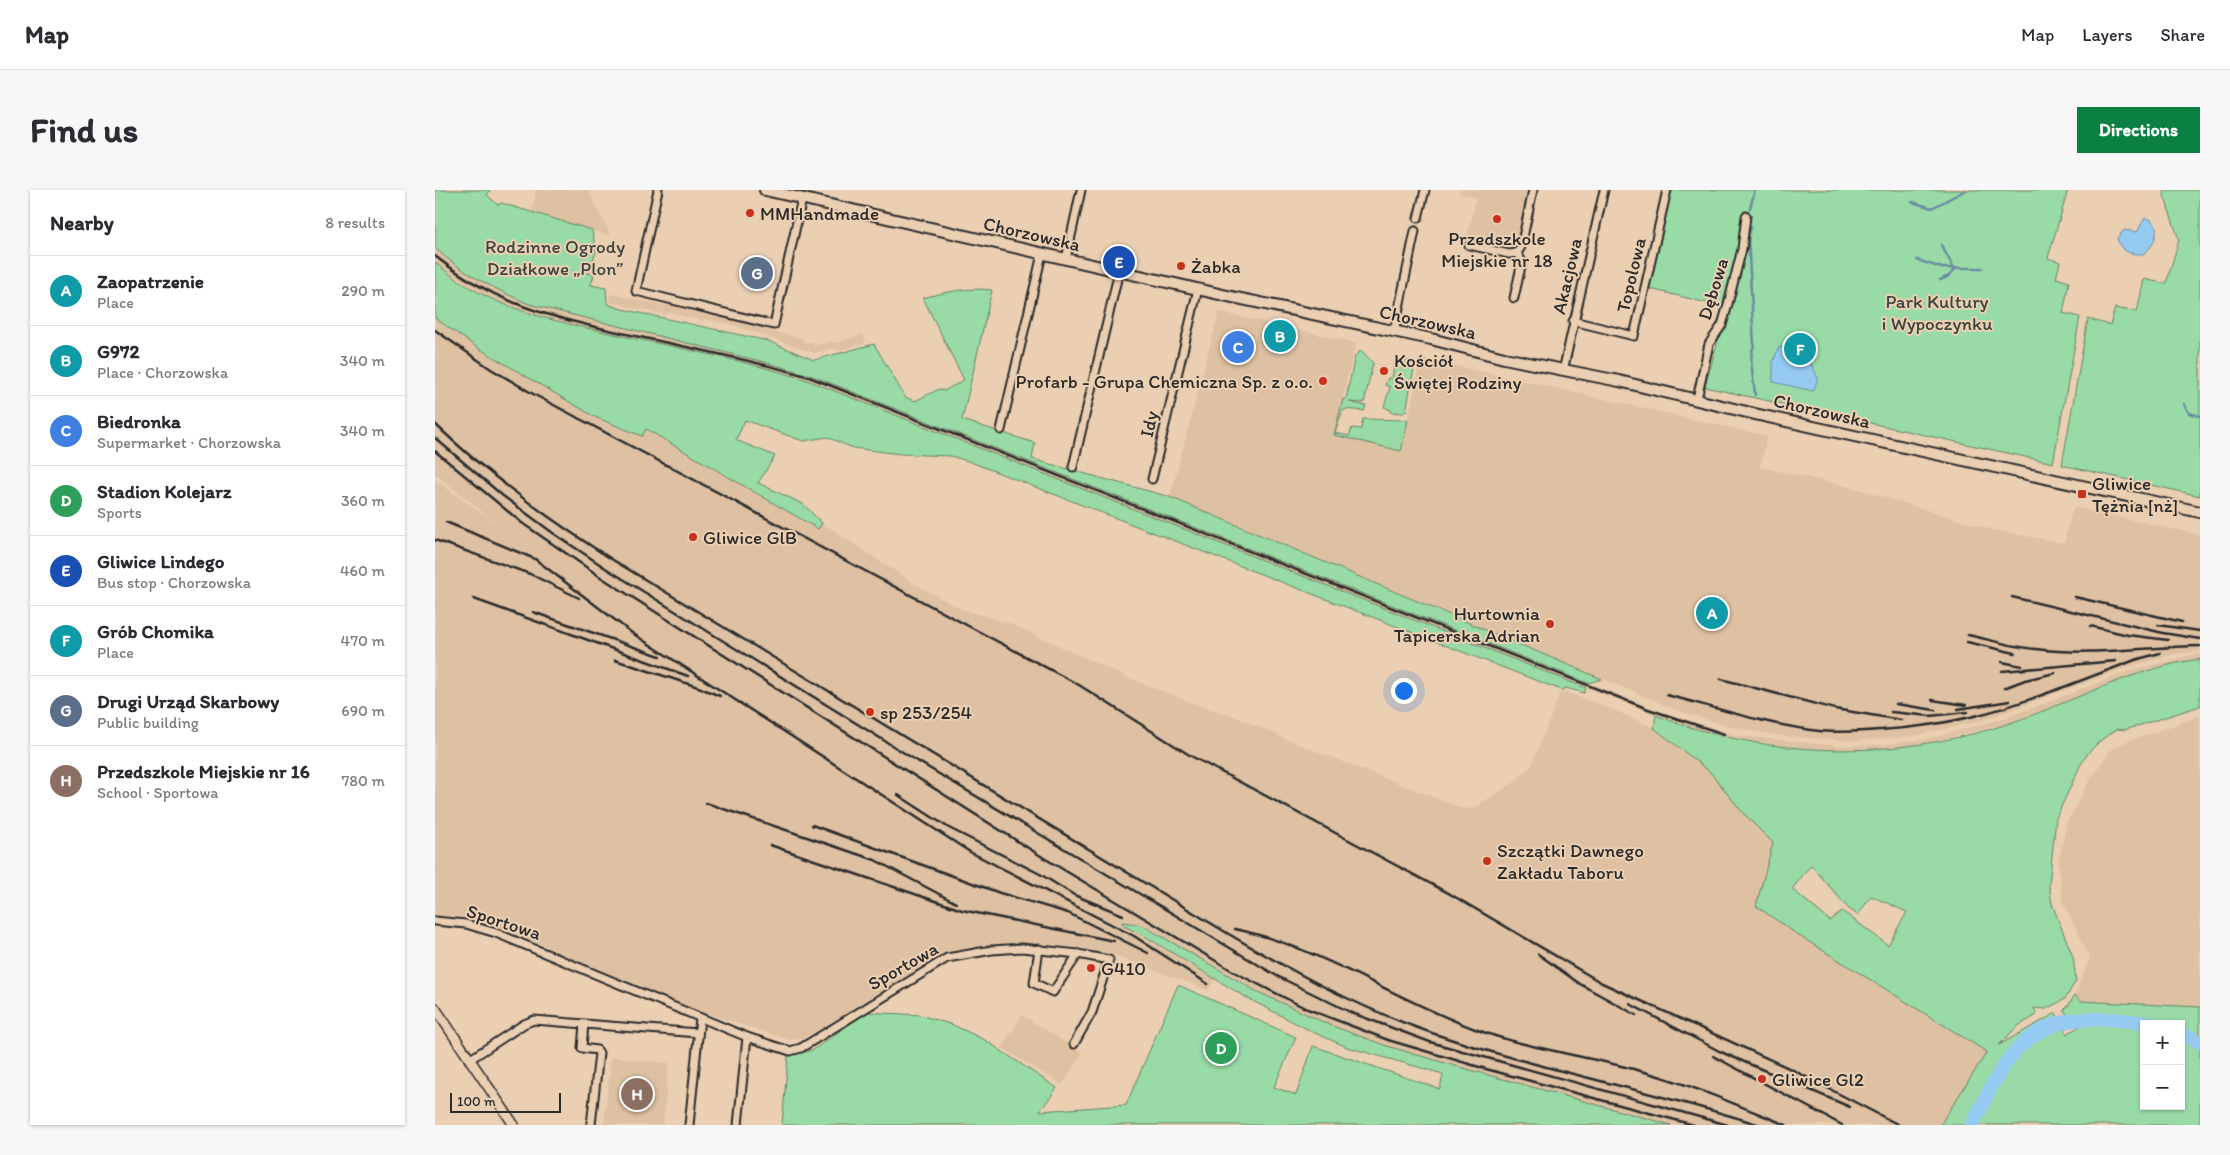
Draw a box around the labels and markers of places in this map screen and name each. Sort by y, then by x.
place label: MMHandmade [760,202,879,225]
marker: MMHandmade [744,207,756,219]
marker: Przedszkole Miejskie nr 18 [1491,213,1503,225]
place label: Przedszkole Miejskie nr 18 [1441,227,1553,272]
pin: E [1103,243,1135,281]
pin: G [741,254,773,292]
place label: Żabka [1191,255,1241,278]
marker: Żabka [1175,260,1187,272]
pin: B [1264,317,1296,355]
pin: C [1222,328,1254,366]
pin: F [1784,330,1816,368]
place label: Kościół Świętej Rodziny [1394,349,1522,394]
marker: Kościół Świętej Rodziny [1378,365,1390,377]
place label: Profarb - Grupa Chemiczna Sp. z o.o. [1016,370,1313,393]
marker: Profarb - Grupa Chemiczna Sp. z o.o. [1317,375,1329,387]
place label: Gliwice Tężnia [nż] [2092,472,2178,517]
marker: Gliwice Tężnia [nż] [2076,488,2088,500]
place label: Gliwice GlB [703,526,797,549]
marker: Gliwice GlB [687,531,699,543]
pin: A [1696,594,1728,632]
place label: Hurtownia Tapicerska Adrian [1394,602,1540,647]
marker: Hurtownia Tapicerska Adrian [1544,618,1556,630]
place label: sp 253/254 [880,701,972,724]
marker: sp 253/254 [864,706,876,718]
place label: Szczątki Dawnego Zakładu Taboru [1497,839,1644,884]
marker: Szczątki Dawnego Zakładu Taboru [1481,855,1493,867]
place label: G410 [1101,957,1146,980]
marker: G410 [1085,962,1097,974]
pin: D [1205,1029,1237,1067]
place label: Gliwice Gl2 [1772,1068,1864,1091]
marker: Gliwice Gl2 [1756,1073,1768,1085]
pin: H [621,1075,653,1113]

